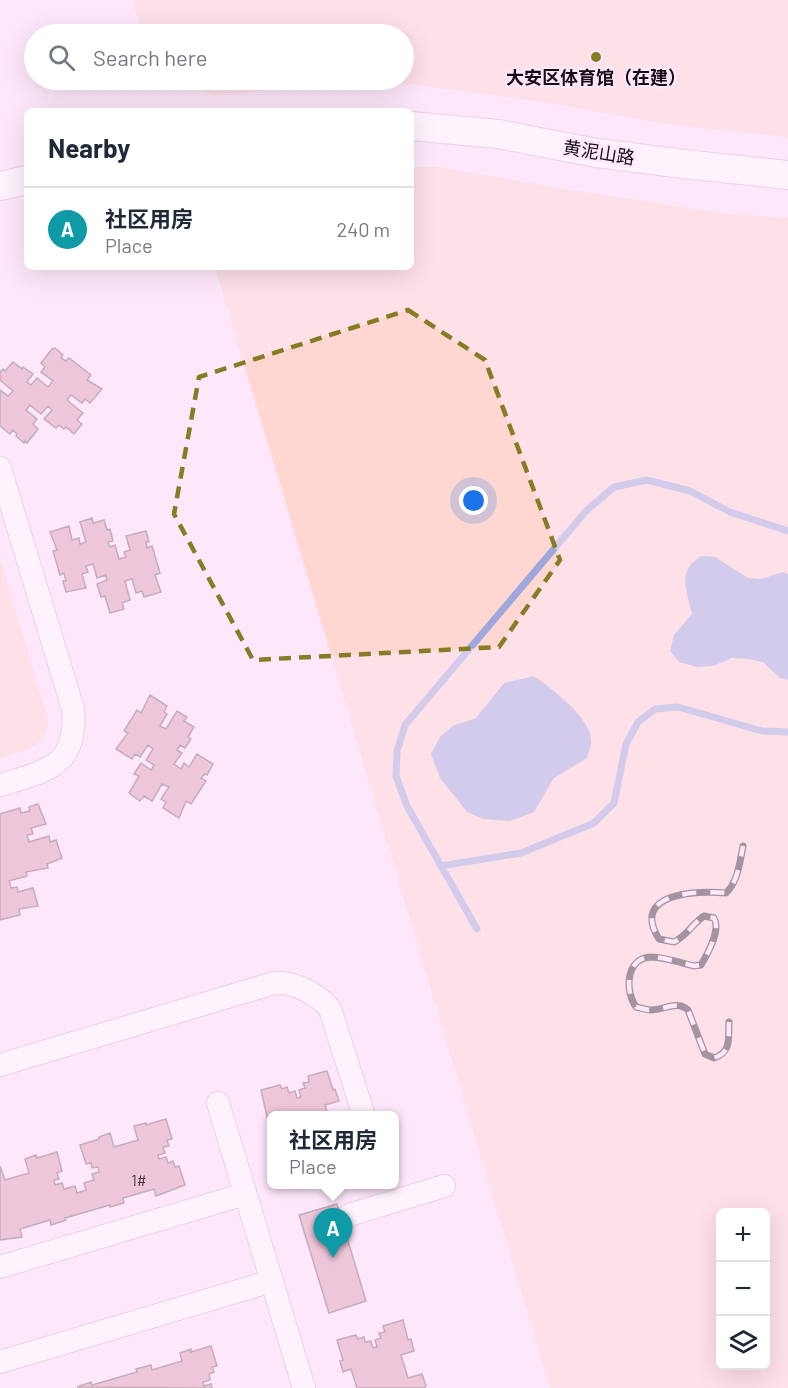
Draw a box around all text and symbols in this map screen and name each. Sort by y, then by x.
search box [24,24,414,90]
icon: search [45,41,78,74]
text: Search here [93,44,207,70]
marker: 大安区体育馆（在建） [589,50,603,64]
place label: 大安区体育馆（在建） [506,66,686,88]
text: Nearby [48,132,130,163]
street label: 黄泥山路 [562,136,636,168]
text: 社区用房 [105,205,193,231]
text: A [61,217,74,241]
text: 240 m [336,217,390,241]
text: Place [105,233,153,257]
your location [459,486,488,515]
popup [267,1111,399,1189]
text: 社区用房 [289,1126,377,1152]
text: Place [289,1154,337,1178]
house number: 1# [131,1171,147,1189]
pin: A [314,1208,352,1258]
map controls [716,1208,770,1370]
button: + [716,1208,770,1262]
button: − [716,1262,770,1316]
button: layers [716,1316,770,1370]

